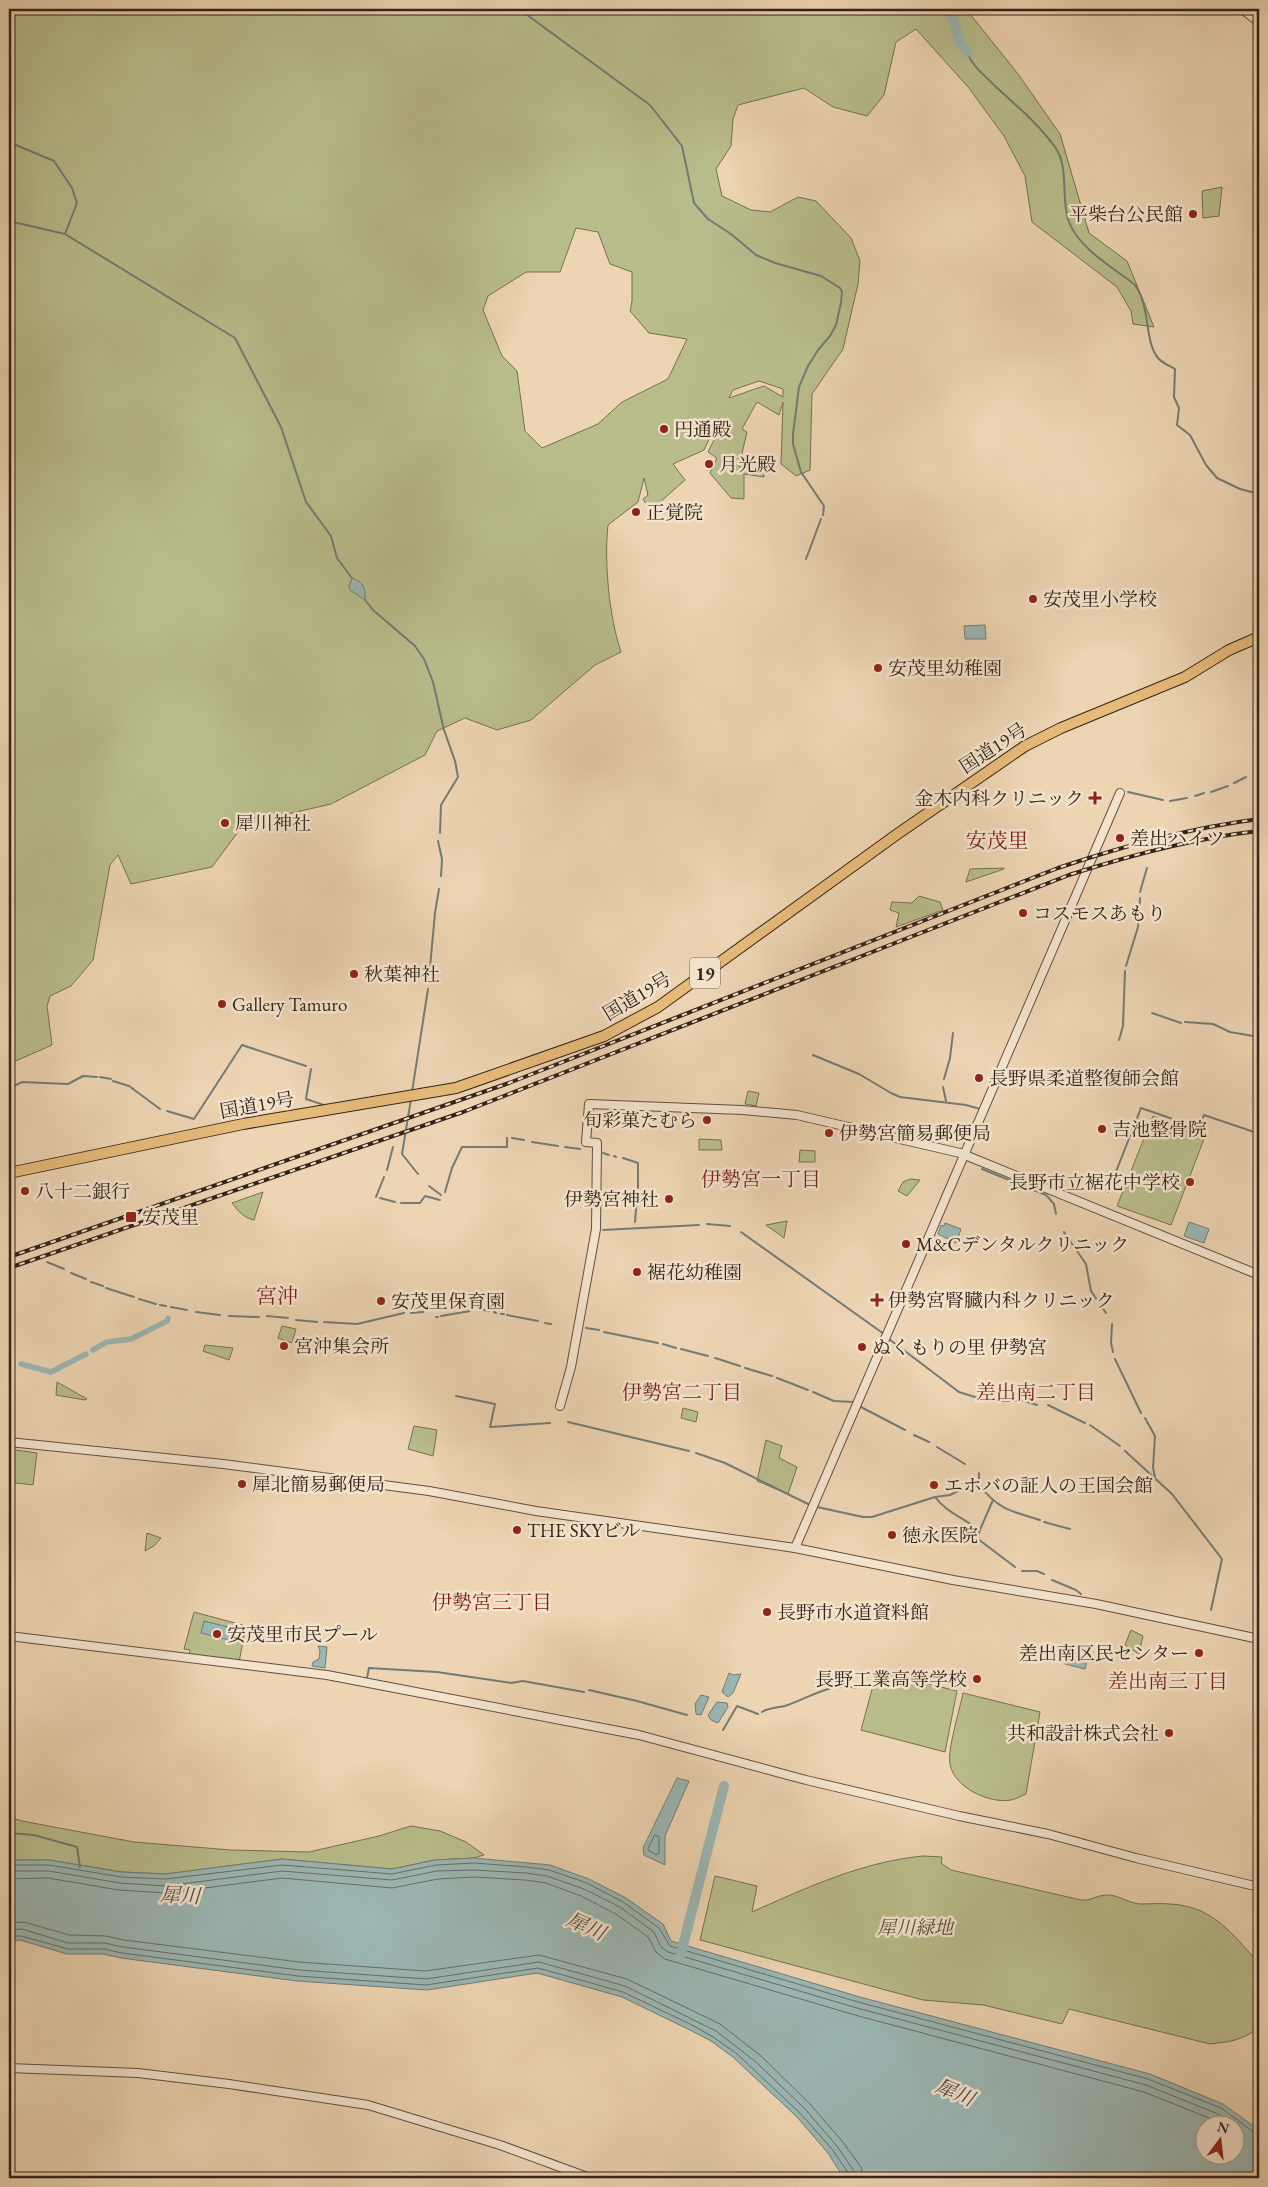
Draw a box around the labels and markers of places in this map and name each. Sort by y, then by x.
place label: 平柴台公民館 [1069,202,1183,227]
marker: 平柴台公民館 [1187,208,1199,220]
place label: 円通殿 [674,417,731,442]
marker: 円通殿 [658,423,670,435]
place label: 月光殿 [719,452,776,477]
marker: 月光殿 [703,458,715,470]
place label: 正覚院 [646,500,703,525]
marker: 正覚院 [630,506,642,518]
place label: 安茂里小学校 [1043,587,1157,612]
marker: 安茂里小学校 [1027,593,1039,605]
place label: 安茂里幼稚園 [888,656,1002,681]
marker: 安茂里幼稚園 [872,662,884,674]
place label: 金木内科クリニック [914,786,1084,811]
marker: 金木内科クリニック [1088,791,1102,805]
place label: 犀川神社 [235,811,311,836]
marker: 犀川神社 [219,817,231,829]
place label: 差出ハイツ [1130,826,1225,851]
marker: 差出ハイツ [1114,832,1126,844]
place label: コスモスあもり [1033,901,1166,926]
marker: コスモスあもり [1017,907,1029,919]
place label: 秋葉神社 [364,962,440,987]
marker: 秋葉神社 [348,968,360,980]
place label: Gallery Tamuro [232,992,347,1017]
marker: Gallery Tamuro [216,998,228,1010]
place label: 長野県柔道整復師会館 [989,1066,1179,1091]
marker: 長野県柔道整復師会館 [973,1072,985,1084]
place label: 旬彩菓たむら [583,1108,697,1133]
marker: 旬彩菓たむら [701,1114,713,1126]
place label: 吉池整骨院 [1112,1117,1207,1142]
place label: 伊勢宮簡易郵便局 [839,1121,991,1146]
marker: 吉池整骨院 [1096,1123,1108,1135]
marker: 伊勢宮簡易郵便局 [823,1127,835,1139]
place label: 長野市立裾花中学校 [1009,1170,1180,1195]
marker: 長野市立裾花中学校 [1184,1176,1196,1188]
place label: 八十二銀行 [35,1179,130,1204]
marker: 八十二銀行 [19,1185,31,1197]
place label: 伊勢宮神社 [564,1187,659,1212]
marker: 伊勢宮神社 [663,1193,675,1205]
place label: 安茂里 [142,1205,199,1230]
marker: 安茂里 [124,1210,138,1224]
place label: M&Cデンタルクリニック [916,1232,1129,1257]
marker: M&Cデンタルクリニック [900,1238,912,1250]
place label: 裾花幼稚園 [647,1260,742,1285]
marker: 裾花幼稚園 [631,1266,643,1278]
place label: 伊勢宮腎臓内科クリニック [888,1288,1115,1313]
place label: 安茂里保育園 [391,1289,505,1314]
marker: 伊勢宮腎臓内科クリニック [870,1293,884,1307]
marker: 安茂里保育園 [375,1295,387,1307]
place label: 宮沖集会所 [294,1334,389,1359]
place label: ぬくもりの里 伊勢宮 [872,1335,1047,1360]
marker: 宮沖集会所 [278,1340,290,1352]
marker: ぬくもりの里 伊勢宮 [856,1341,868,1353]
place label: 犀北簡易郵便局 [252,1472,385,1497]
place label: エホバの証人の王国会館 [944,1473,1153,1498]
marker: 犀北簡易郵便局 [236,1478,248,1490]
marker: エホバの証人の王国会館 [928,1479,940,1491]
place label: THE SKYビル [527,1518,640,1543]
place label: 徳永医院 [902,1523,978,1548]
marker: THE SKYビル [511,1524,523,1536]
marker: 徳永医院 [886,1529,898,1541]
place label: 長野市水道資料館 [777,1600,929,1625]
marker: 長野市水道資料館 [761,1606,773,1618]
place label: 安茂里市民プール [227,1622,378,1647]
marker: 安茂里市民プール [211,1628,223,1640]
place label: 差出南区民センター [1019,1641,1189,1666]
marker: 差出南区民センター [1193,1647,1205,1659]
place label: 長野工業高等学校 [815,1667,967,1692]
marker: 長野工業高等学校 [971,1673,983,1685]
place label: 共和設計株式会社 [1007,1721,1159,1746]
marker: 共和設計株式会社 [1163,1727,1175,1739]

